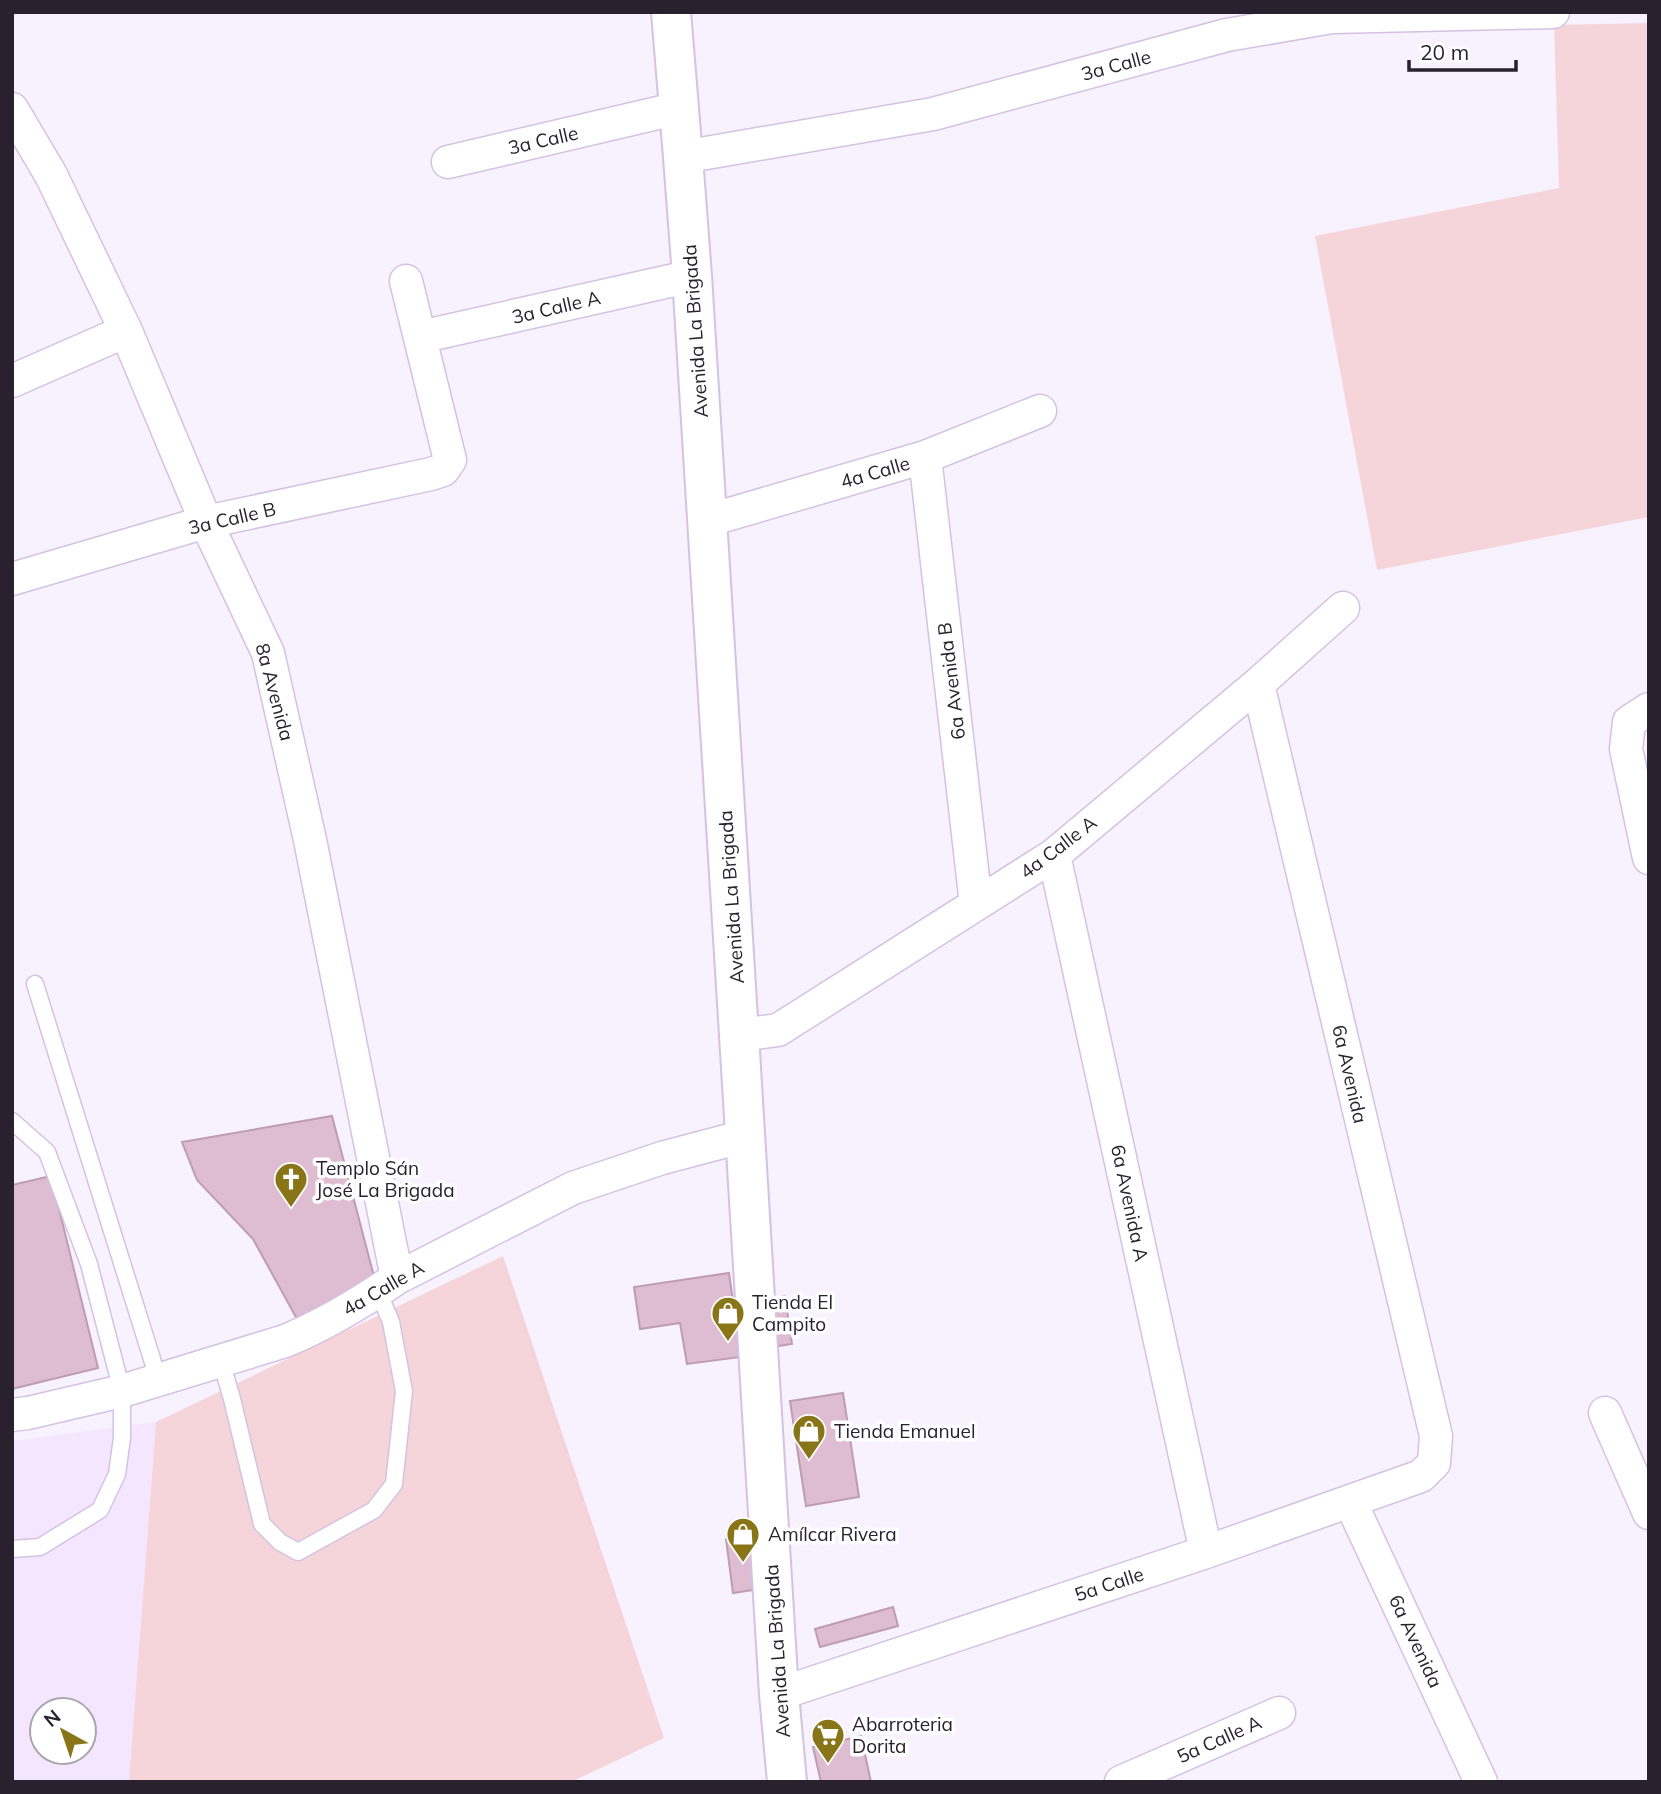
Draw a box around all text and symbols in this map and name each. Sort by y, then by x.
scale bar [1409,28,1516,72]
text: 20 m [1420,39,1469,65]
street label: 3a Calle [1078,44,1154,86]
street label: 3a Calle [506,120,580,160]
street label: Avenida La Brigada [677,243,713,419]
street label: 3a Calle A [509,285,603,329]
street label: 4a Calle [837,451,913,493]
street label: 3a Calle B [186,496,278,540]
street label: 6a Avenida B [932,621,970,741]
street label: 8a Avenida [250,641,300,743]
street label: Avenida La Brigada [713,809,749,985]
street label: 4a Calle A [1015,810,1101,884]
street label: 6a Avenida [1327,1023,1373,1125]
street label: 6a Avenida A [1106,1142,1154,1264]
place label: Templo Sán José La Brigada [316,1156,455,1202]
church icon: Templo Sán José La Brigada [272,1160,310,1209]
street label: 4a Calle A [338,1255,428,1321]
place label: Tienda El Campito [752,1290,833,1336]
shop icon: Tienda El Campito [709,1294,747,1343]
shop icon: Tienda Emanuel [790,1412,828,1461]
place label: Tienda Emanuel [834,1419,975,1443]
shop icon: Amílcar Rivera [724,1515,762,1564]
place label: Amílcar Rivera [768,1522,897,1546]
street label: 5a Calle [1071,1562,1147,1606]
street label: Avenida La Brigada [759,1563,795,1739]
street label: 6a Avenida [1384,1591,1448,1691]
north arrow [28,1696,98,1766]
text: N [39,1704,65,1732]
street label: 5a Calle A [1173,1710,1265,1768]
place label: Abarroteria Dorita [852,1712,953,1758]
supermarket icon: Abarroteria Dorita [809,1716,847,1765]

